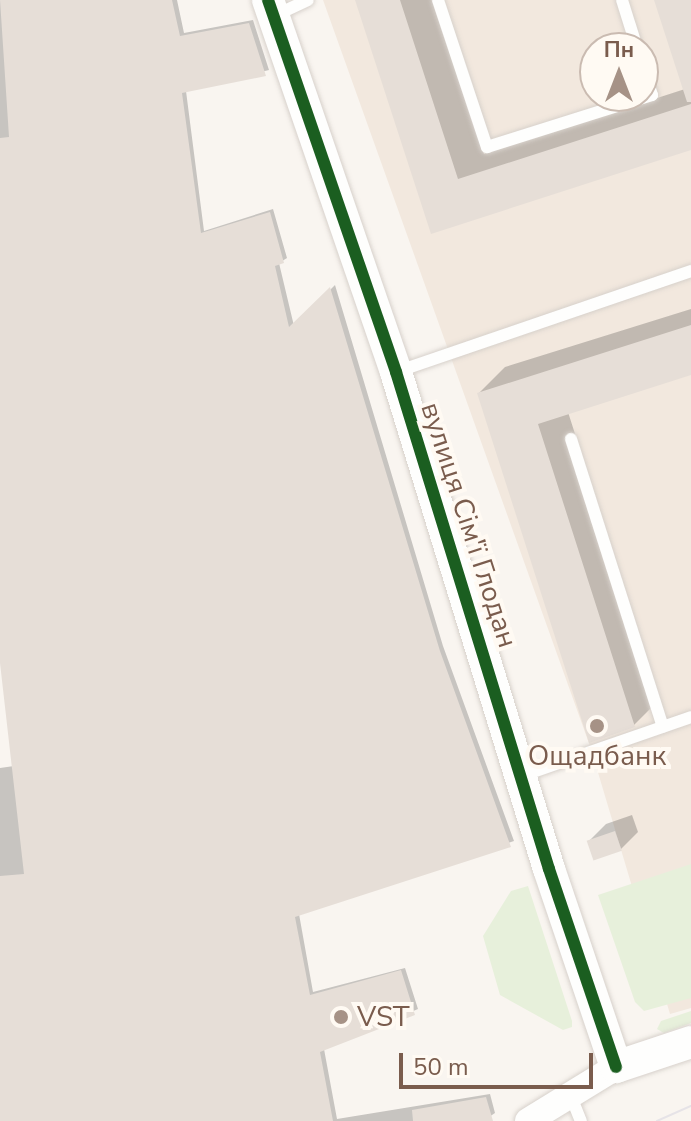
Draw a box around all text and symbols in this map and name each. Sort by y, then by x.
north arrow [579,32,659,112]
text: Пн [604,35,634,65]
street label: вулиця Сім'ї Глодан [413,398,525,652]
marker: Ощадбанк [588,717,606,735]
place label: Ощадбанк [528,739,666,773]
place label: VST [357,1000,410,1034]
marker: VST [332,1008,350,1026]
scale bar [403,1037,597,1087]
text: 50 m [413,1051,469,1083]

